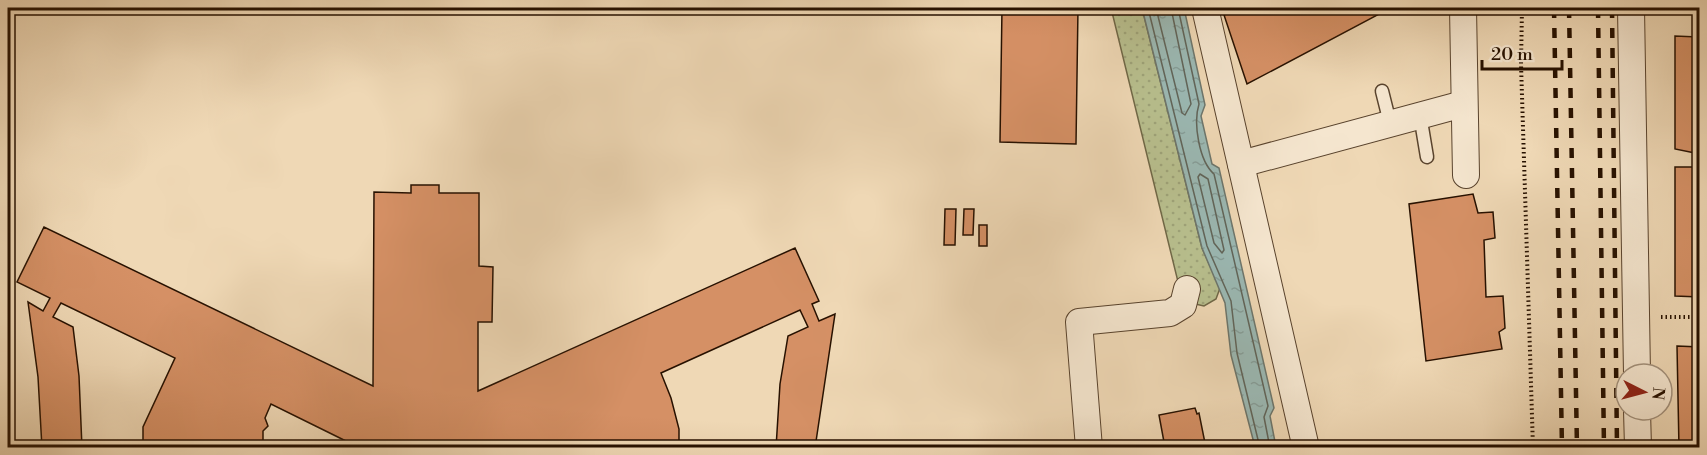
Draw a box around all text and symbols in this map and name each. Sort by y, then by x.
scale bar [1482,33,1562,71]
text: 20 m [1491,43,1533,66]
north arrow [1614,362,1674,422]
text: N [1647,386,1669,401]

